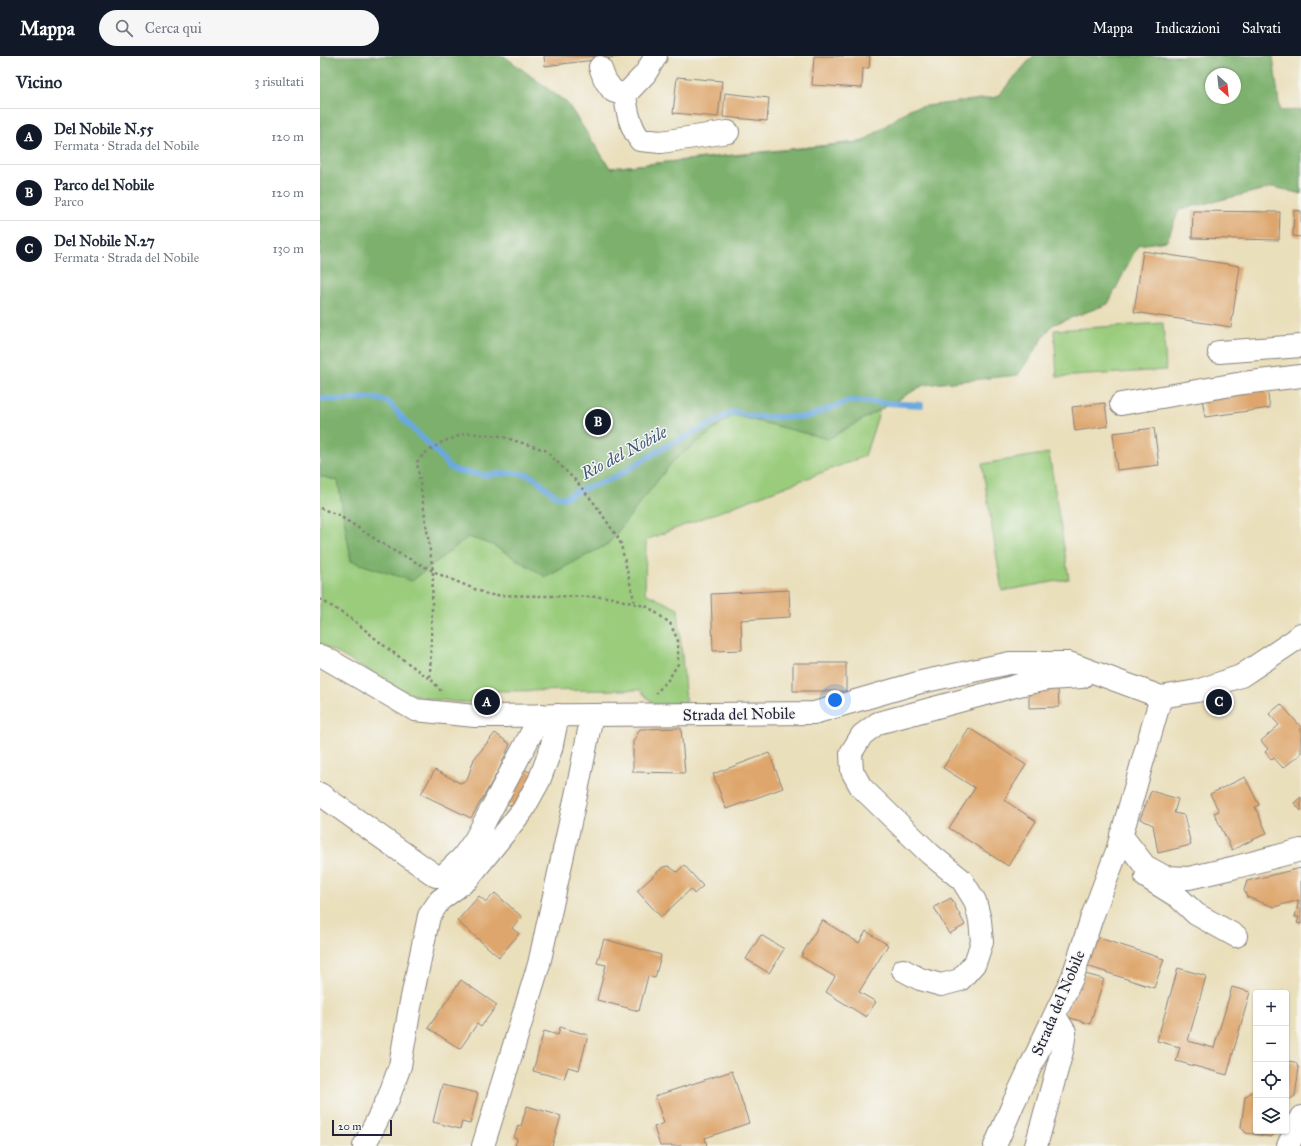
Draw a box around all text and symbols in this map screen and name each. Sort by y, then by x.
search box [99,10,379,46]
text: Mappa [20,17,75,40]
icon: search [113,17,135,39]
text: Cerca qui [145,19,202,37]
text: Mappa [1093,20,1133,37]
text: Indicazioni [1155,20,1220,37]
text: Salvati [1242,20,1281,37]
north arrow [1205,68,1241,104]
text: Vicino [16,72,62,93]
text: 3 risultati [254,74,304,90]
text: Del Nobile N.55 [54,120,154,138]
text: A [25,129,33,145]
text: 120 m [271,129,304,145]
text: Fermata · Strada del Nobile [54,138,199,154]
text: Parco del Nobile [54,176,154,194]
text: B [25,185,33,201]
text: 120 m [271,185,304,201]
text: Parco [54,194,84,210]
text: Del Nobile N.27 [54,232,155,250]
text: C [25,241,33,257]
text: 130 m [272,241,304,257]
text: Fermata · Strada del Nobile [54,250,199,266]
pin: B [585,407,611,437]
water label: Rio del Nobile [577,421,671,485]
pin: A [474,687,500,717]
pin: C [1206,687,1232,717]
your location [825,690,845,710]
street label: Strada del Nobile [682,704,796,724]
street label: Strada del Nobile [1027,947,1089,1059]
map controls [1253,990,1289,1134]
button: + [1253,990,1289,1026]
button: − [1253,1026,1289,1062]
button: locate [1253,1062,1289,1098]
button: layers [1253,1098,1289,1134]
scale bar [332,1118,392,1137]
text: 20 m [338,1120,361,1133]

